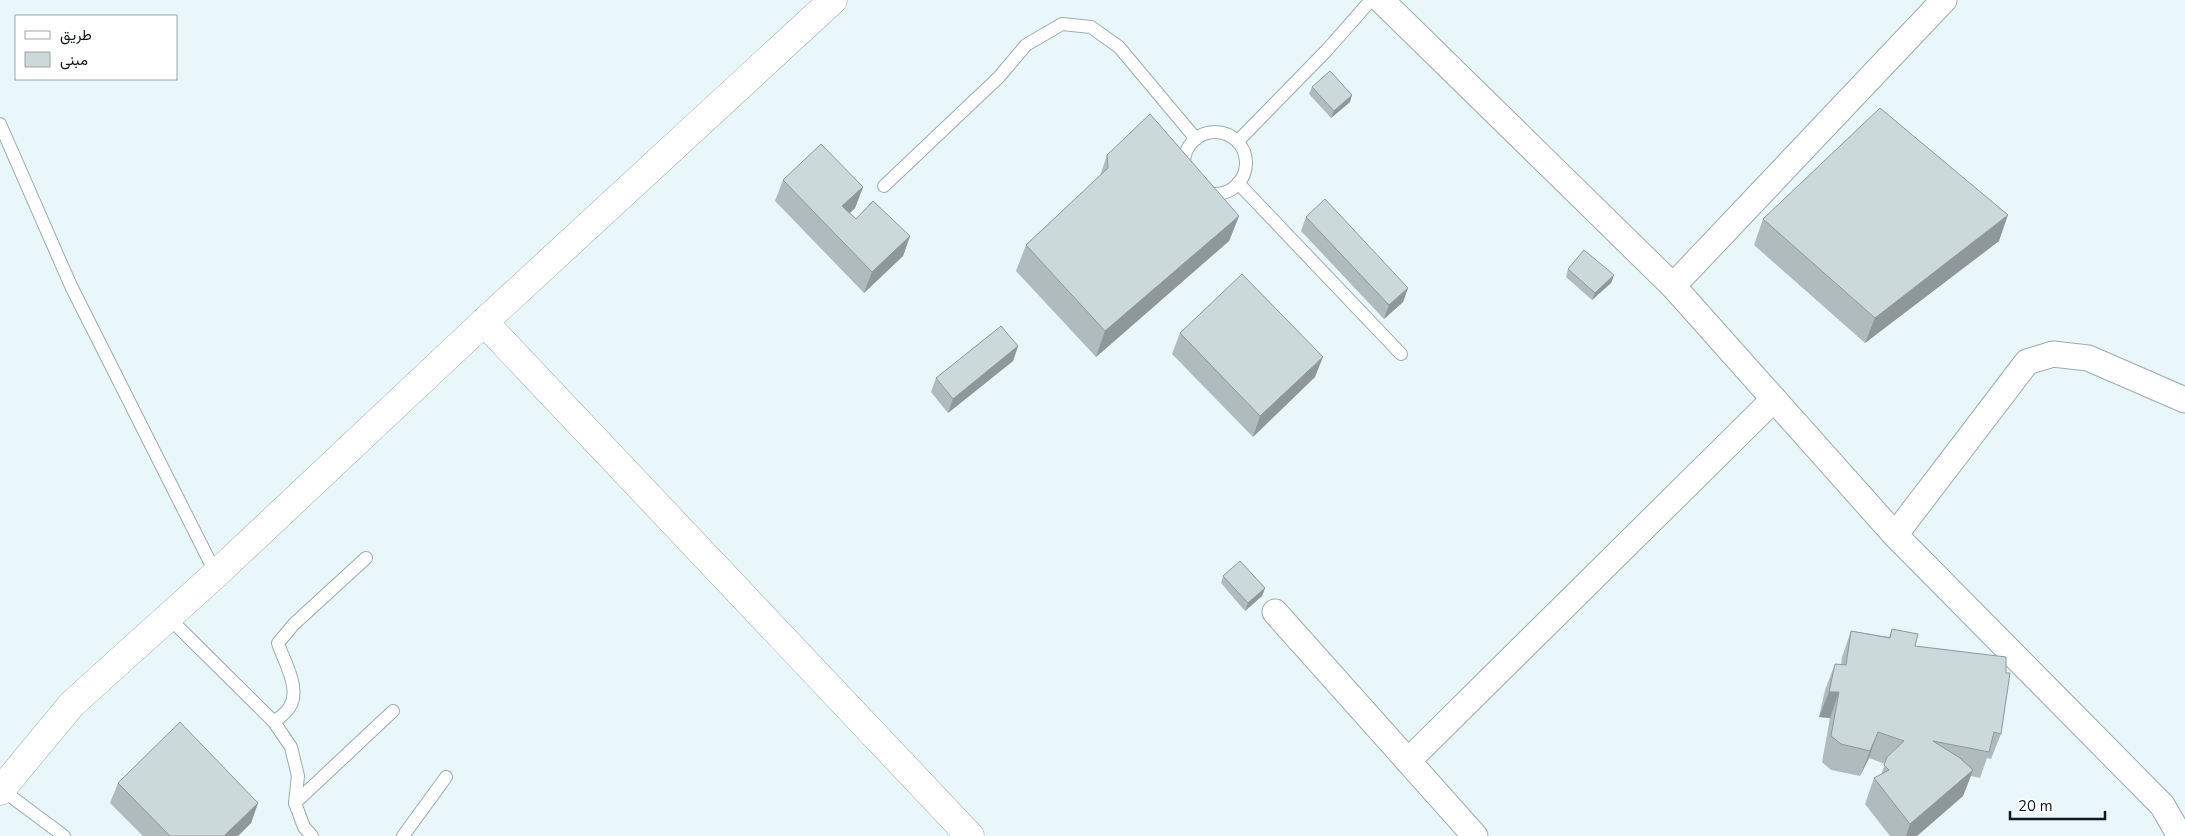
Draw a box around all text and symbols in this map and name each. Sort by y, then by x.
legend [15,15,178,80]
text: طريق [60,25,92,45]
text: مبنى [60,50,88,70]
scale bar [2010,788,2105,820]
text: 20 m [2018,796,2053,816]

